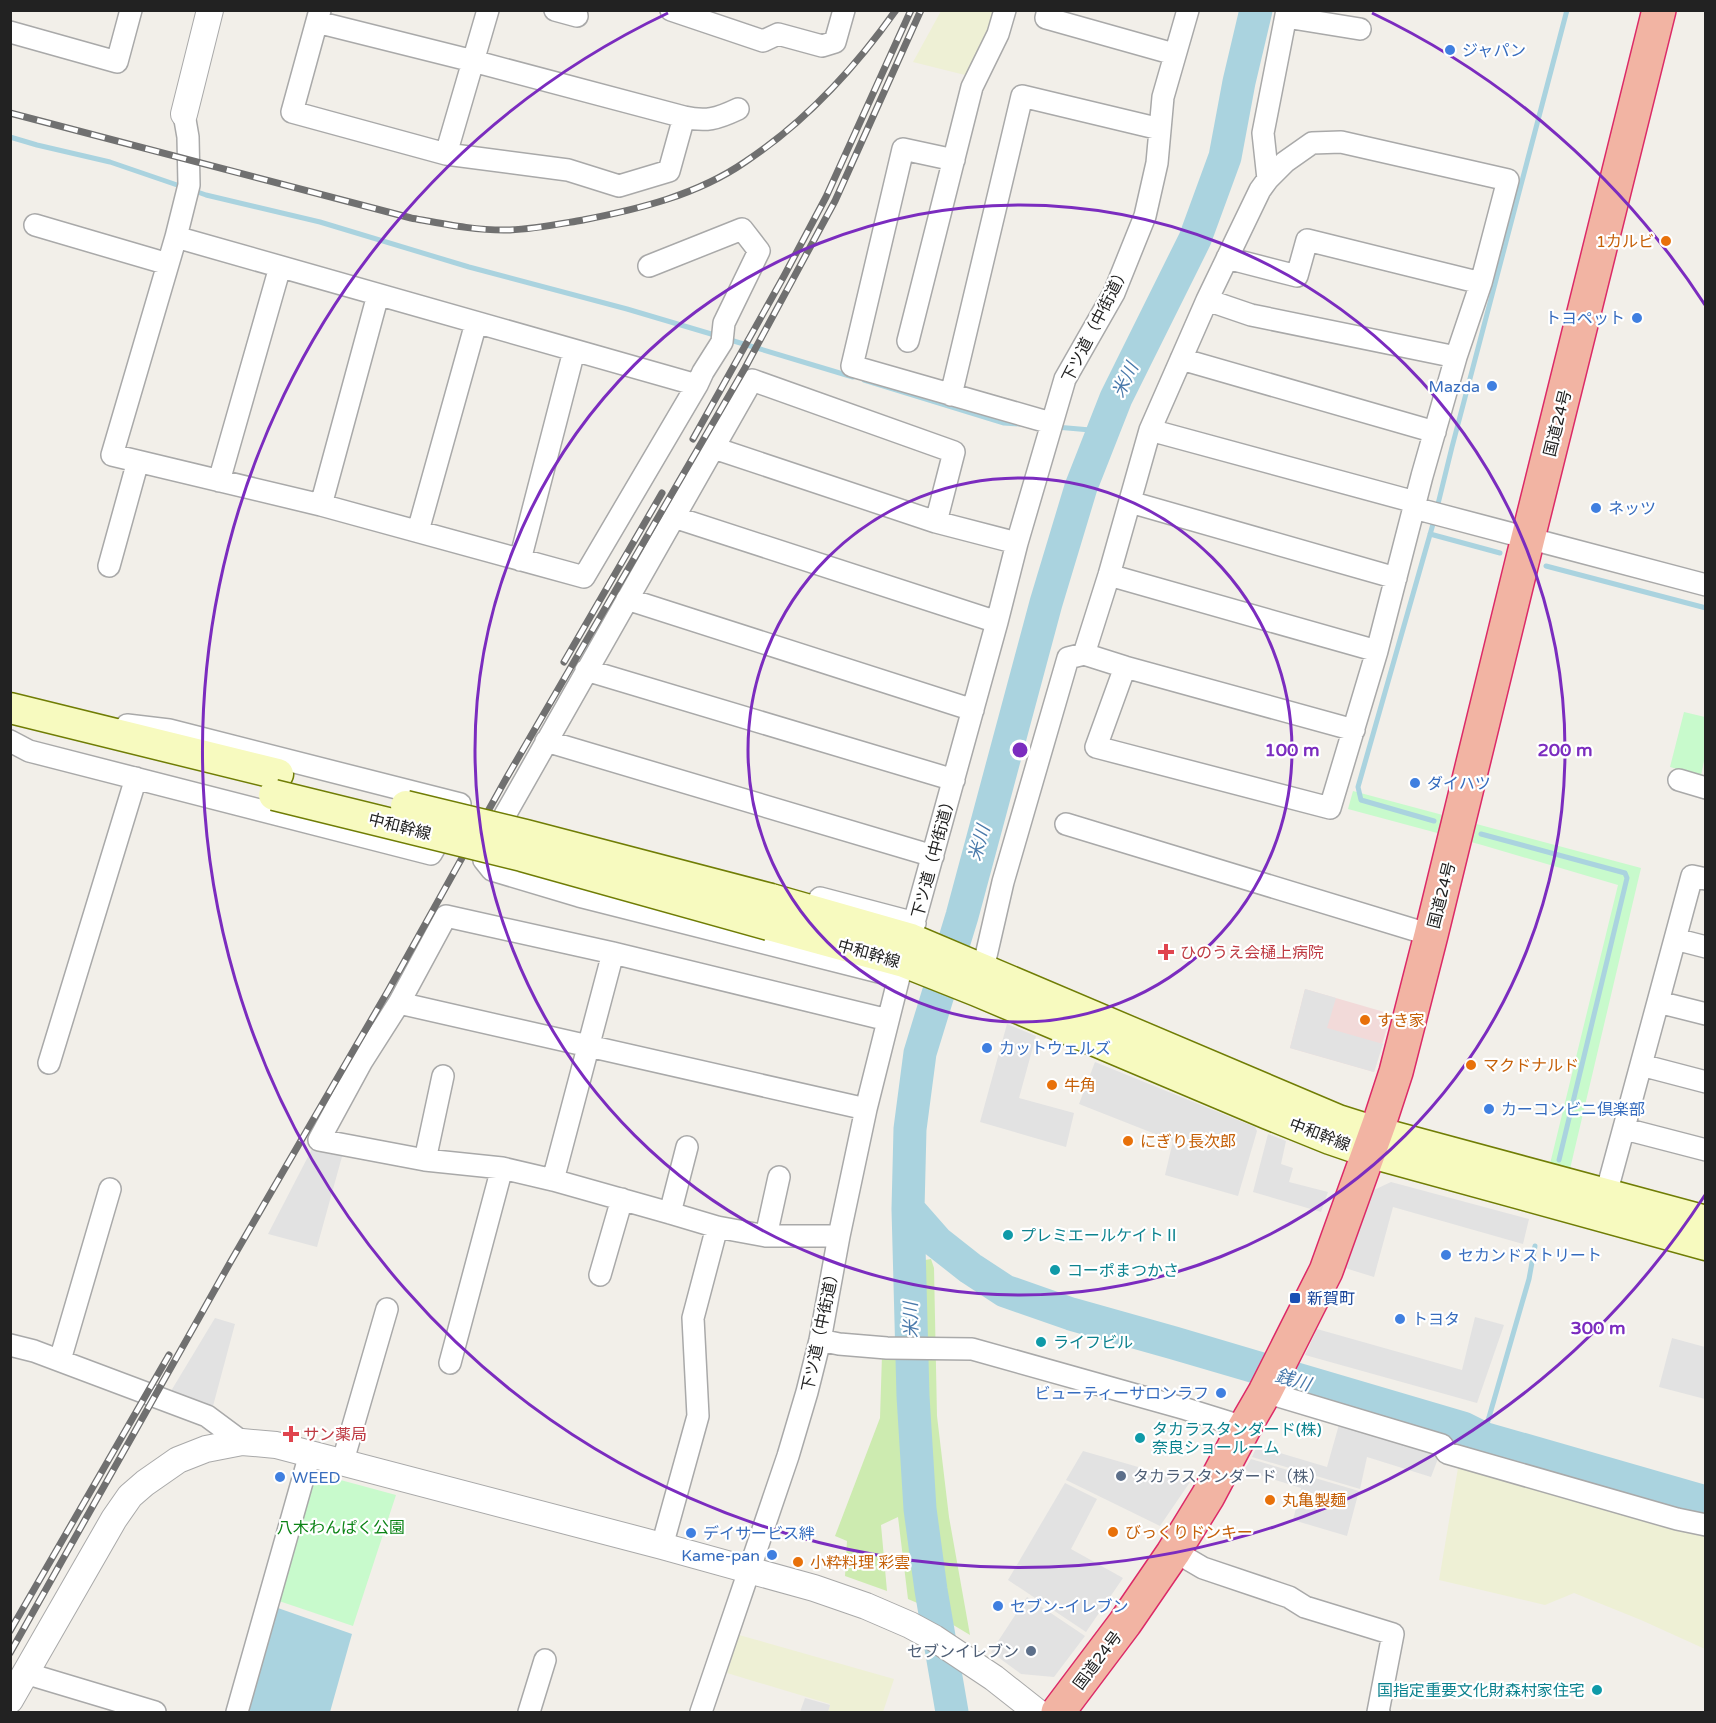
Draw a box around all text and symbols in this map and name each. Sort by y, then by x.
place label: ジャパン [1462,41,1526,61]
marker: ジャパン [1443,43,1457,57]
place label: 1カルビ [1596,232,1654,252]
marker: 1カルビ [1659,234,1673,248]
street label: 下ツ道（中街道） [1058,263,1134,386]
place label: トヨペット [1545,309,1625,329]
marker: トヨペット [1630,311,1644,325]
water label: 米川 [1107,357,1144,401]
place label: Mazda [1428,377,1480,397]
marker: Mazda [1485,379,1499,393]
street label: 国道24号 [1540,388,1576,459]
place label: ネッツ [1608,499,1656,519]
marker: ネッツ [1589,501,1603,515]
text: 100 m [1264,739,1320,761]
text: 200 m [1537,739,1593,761]
centre of rings [1010,740,1030,760]
place label: ダイハツ [1427,774,1491,794]
marker: ダイハツ [1408,776,1422,790]
street label: 下ツ道（中街道） [908,792,960,921]
street label: 中和幹線 [366,810,433,844]
water label: 米川 [963,821,995,863]
street label: 国道24号 [1424,860,1460,931]
street label: 中和幹線 [835,936,902,972]
marker: ひのうえ会樋上病院 [1157,943,1175,961]
place label: ひのうえ会樋上病院 [1180,943,1324,963]
place label: すき家 [1377,1011,1425,1031]
marker: すき家 [1358,1013,1372,1027]
place label: カットウェルズ [999,1039,1111,1059]
marker: カットウェルズ [980,1041,994,1055]
place label: マクドナルド [1483,1056,1579,1076]
marker: マクドナルド [1464,1058,1478,1072]
place label: 牛角 [1064,1076,1096,1096]
marker: 牛角 [1045,1078,1059,1092]
place label: カーコンビニ倶楽部 [1501,1100,1645,1120]
marker: カーコンビニ倶楽部 [1482,1102,1496,1116]
street label: 中和幹線 [1286,1114,1353,1156]
place label: にぎり長次郎 [1140,1132,1236,1152]
marker: にぎり長次郎 [1121,1134,1135,1148]
place label: プレミエールケイトⅡ [1020,1226,1180,1246]
marker: プレミエールケイトⅡ [1001,1228,1015,1242]
place label: セカンドストリート [1458,1246,1602,1266]
marker: セカンドストリート [1439,1248,1453,1262]
place label: コーポまつかさ [1067,1261,1179,1281]
marker: コーポまつかさ [1048,1263,1062,1277]
street label: 下ツ道（中街道） [798,1265,844,1394]
place label: 新賀町 [1307,1289,1355,1309]
marker: 新賀町 [1288,1291,1302,1305]
water label: 米川 [900,1300,922,1338]
place label: トヨタ [1412,1310,1460,1330]
marker: トヨタ [1393,1312,1407,1326]
text: 300 m [1570,1317,1626,1339]
place label: ライフビル [1053,1333,1133,1353]
marker: ライフビル [1034,1335,1048,1349]
water label: 銭川 [1273,1364,1315,1396]
place label: ビューティーサロンラフ [1034,1384,1209,1404]
marker: ビューティーサロンラフ [1214,1386,1228,1400]
place label: タカラスタンダード(株) 奈良ショールーム [1152,1420,1322,1458]
place label: サン薬局 [303,1425,367,1445]
marker: サン薬局 [284,1427,298,1441]
marker: タカラスタンダード(株) 奈良ショールーム [1133,1431,1147,1445]
place label: タカラスタンダード（株） [1133,1467,1325,1487]
place label: WEED [292,1468,341,1488]
marker: タカラスタンダード（株） [1114,1469,1128,1483]
marker: WEED [273,1470,287,1484]
place label: 丸亀製麺 [1282,1491,1346,1511]
marker: 丸亀製麺 [1263,1493,1277,1507]
park label: 八木わんぱく公園 [277,1518,405,1538]
place label: びっくりドンキー [1125,1523,1253,1543]
place label: デイサービス絆 [703,1524,815,1544]
marker: びっくりドンキー [1106,1525,1120,1539]
marker: デイサービス絆 [684,1526,698,1540]
place label: Kame-pan [681,1546,760,1566]
marker: Kame-pan [765,1548,779,1562]
place label: 小粋料理 彩雲 [810,1553,910,1573]
marker: 小粋料理 彩雲 [791,1555,805,1569]
place label: セブン-イレブン [1010,1597,1129,1617]
marker: セブン-イレブン [991,1599,1005,1613]
street label: 国道24号 [1069,1627,1126,1694]
place label: セブンイレブン [907,1642,1019,1662]
marker: セブンイレブン [1024,1644,1038,1658]
place label: 国指定重要文化財森村家住宅 [1377,1681,1585,1701]
marker: 国指定重要文化財森村家住宅 [1590,1683,1604,1697]

